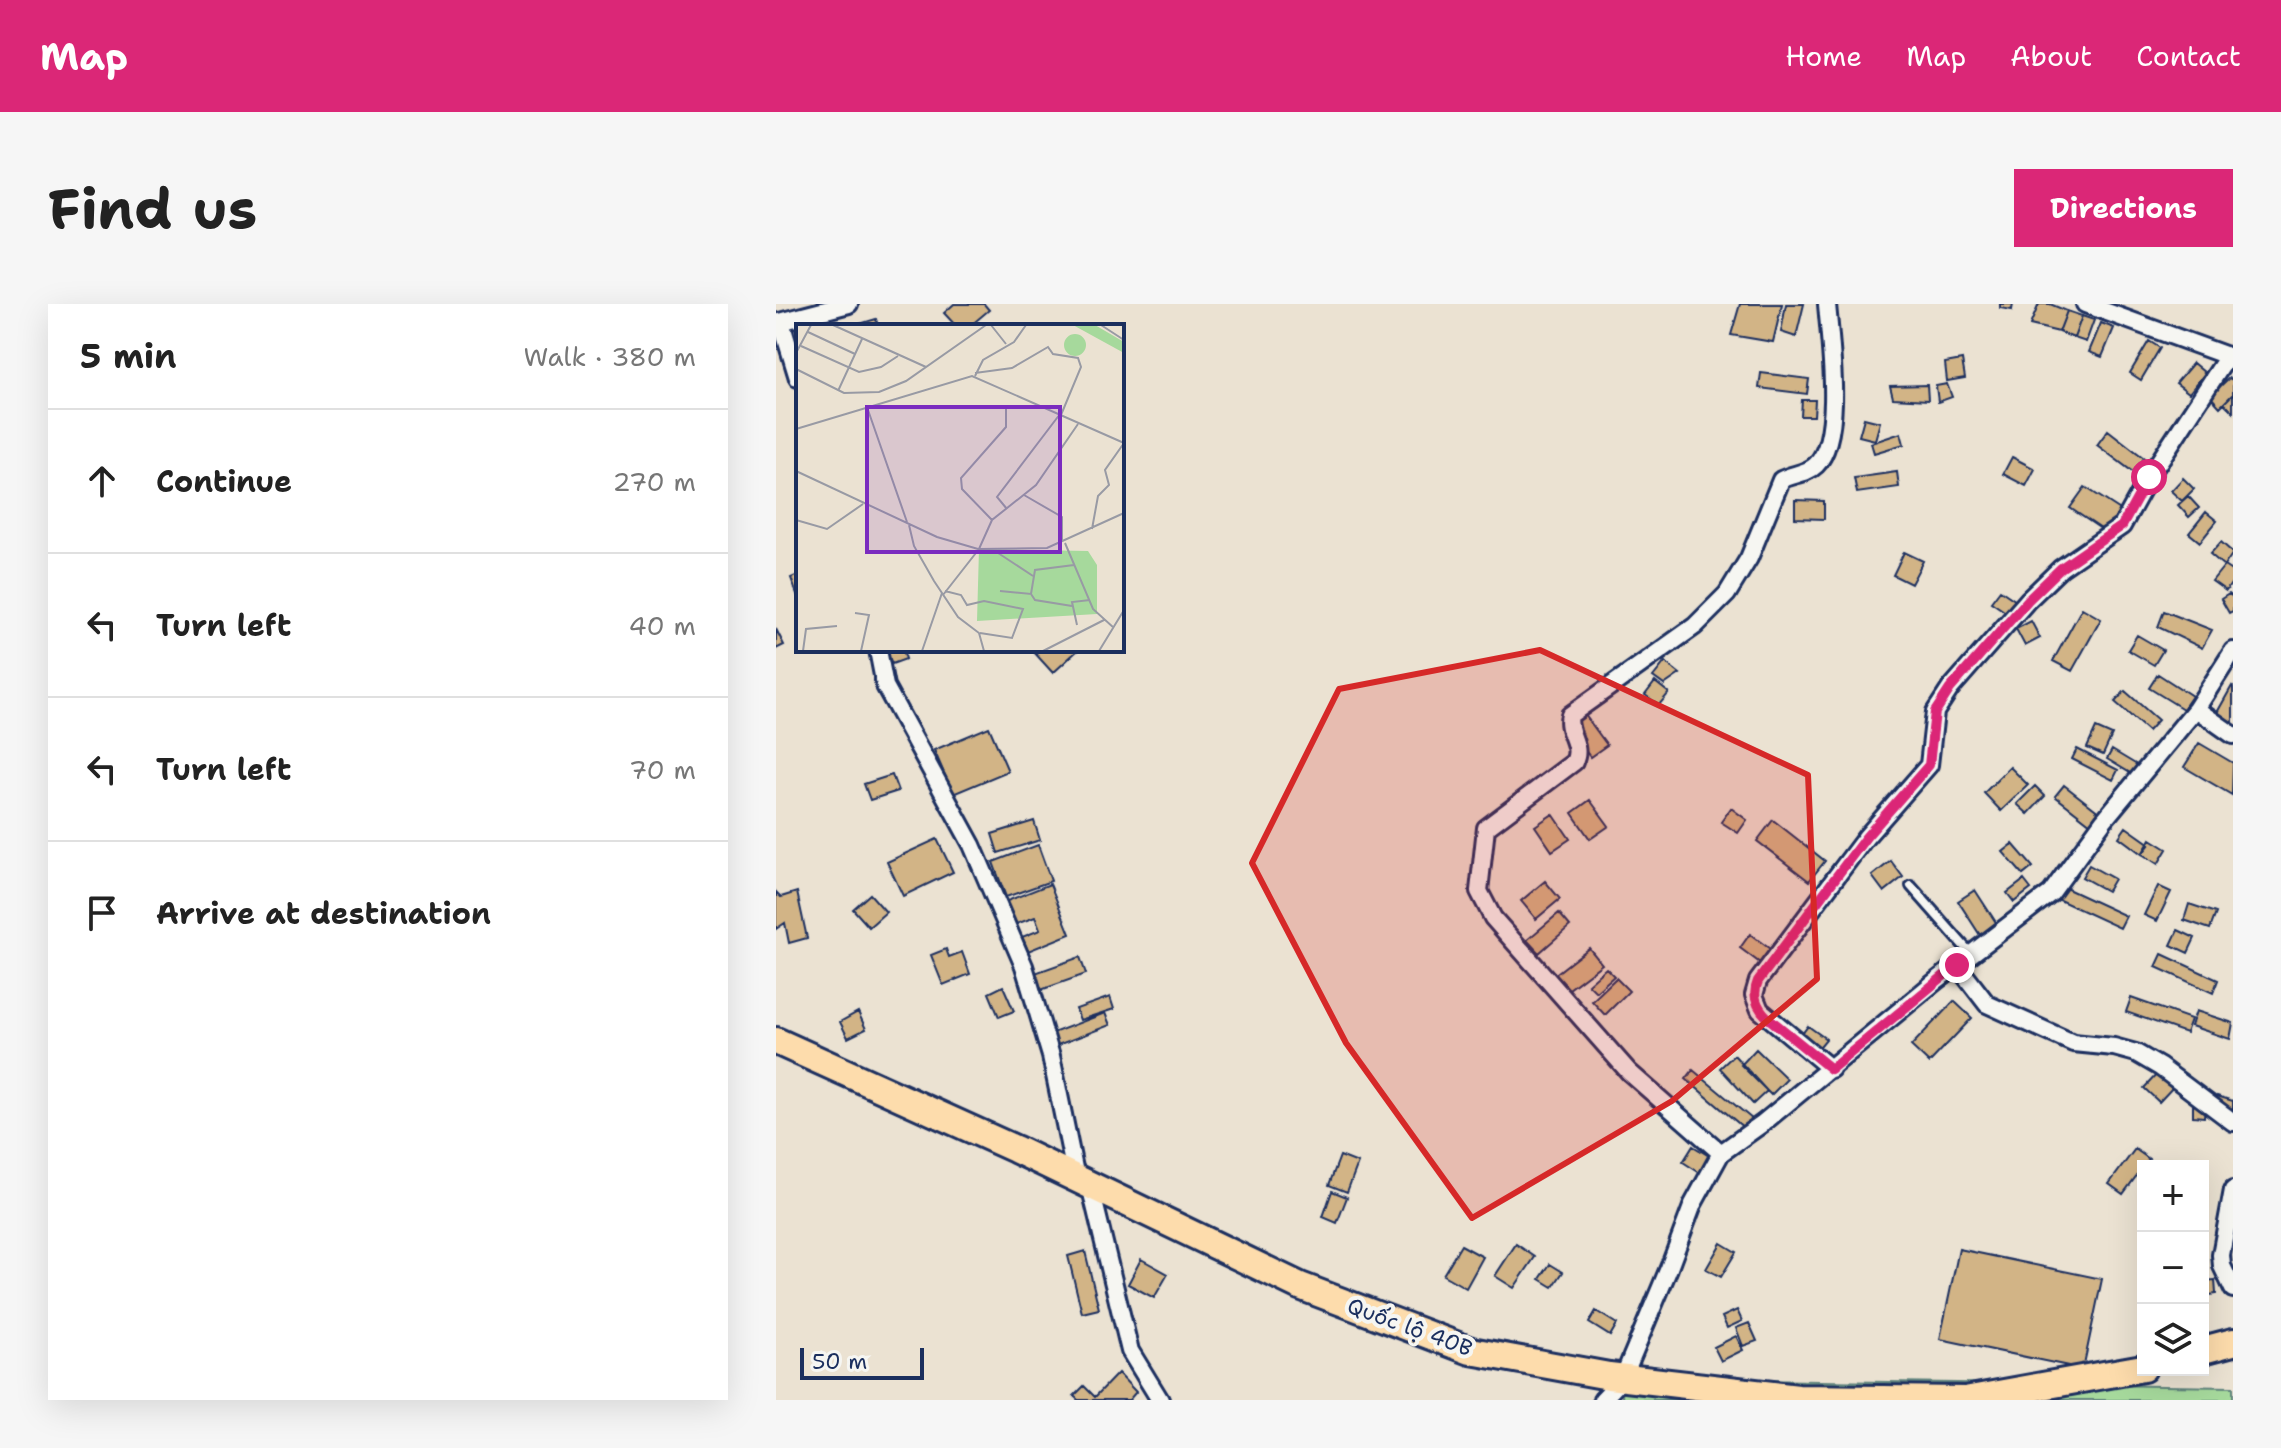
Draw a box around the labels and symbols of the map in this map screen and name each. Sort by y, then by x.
inset map [796,324,1124,652]
route start [2131,459,2167,495]
route end [1939,947,1975,983]
street label: Quốc lộ 40B [1343,1291,1477,1363]
scale bar [800,1344,924,1380]

